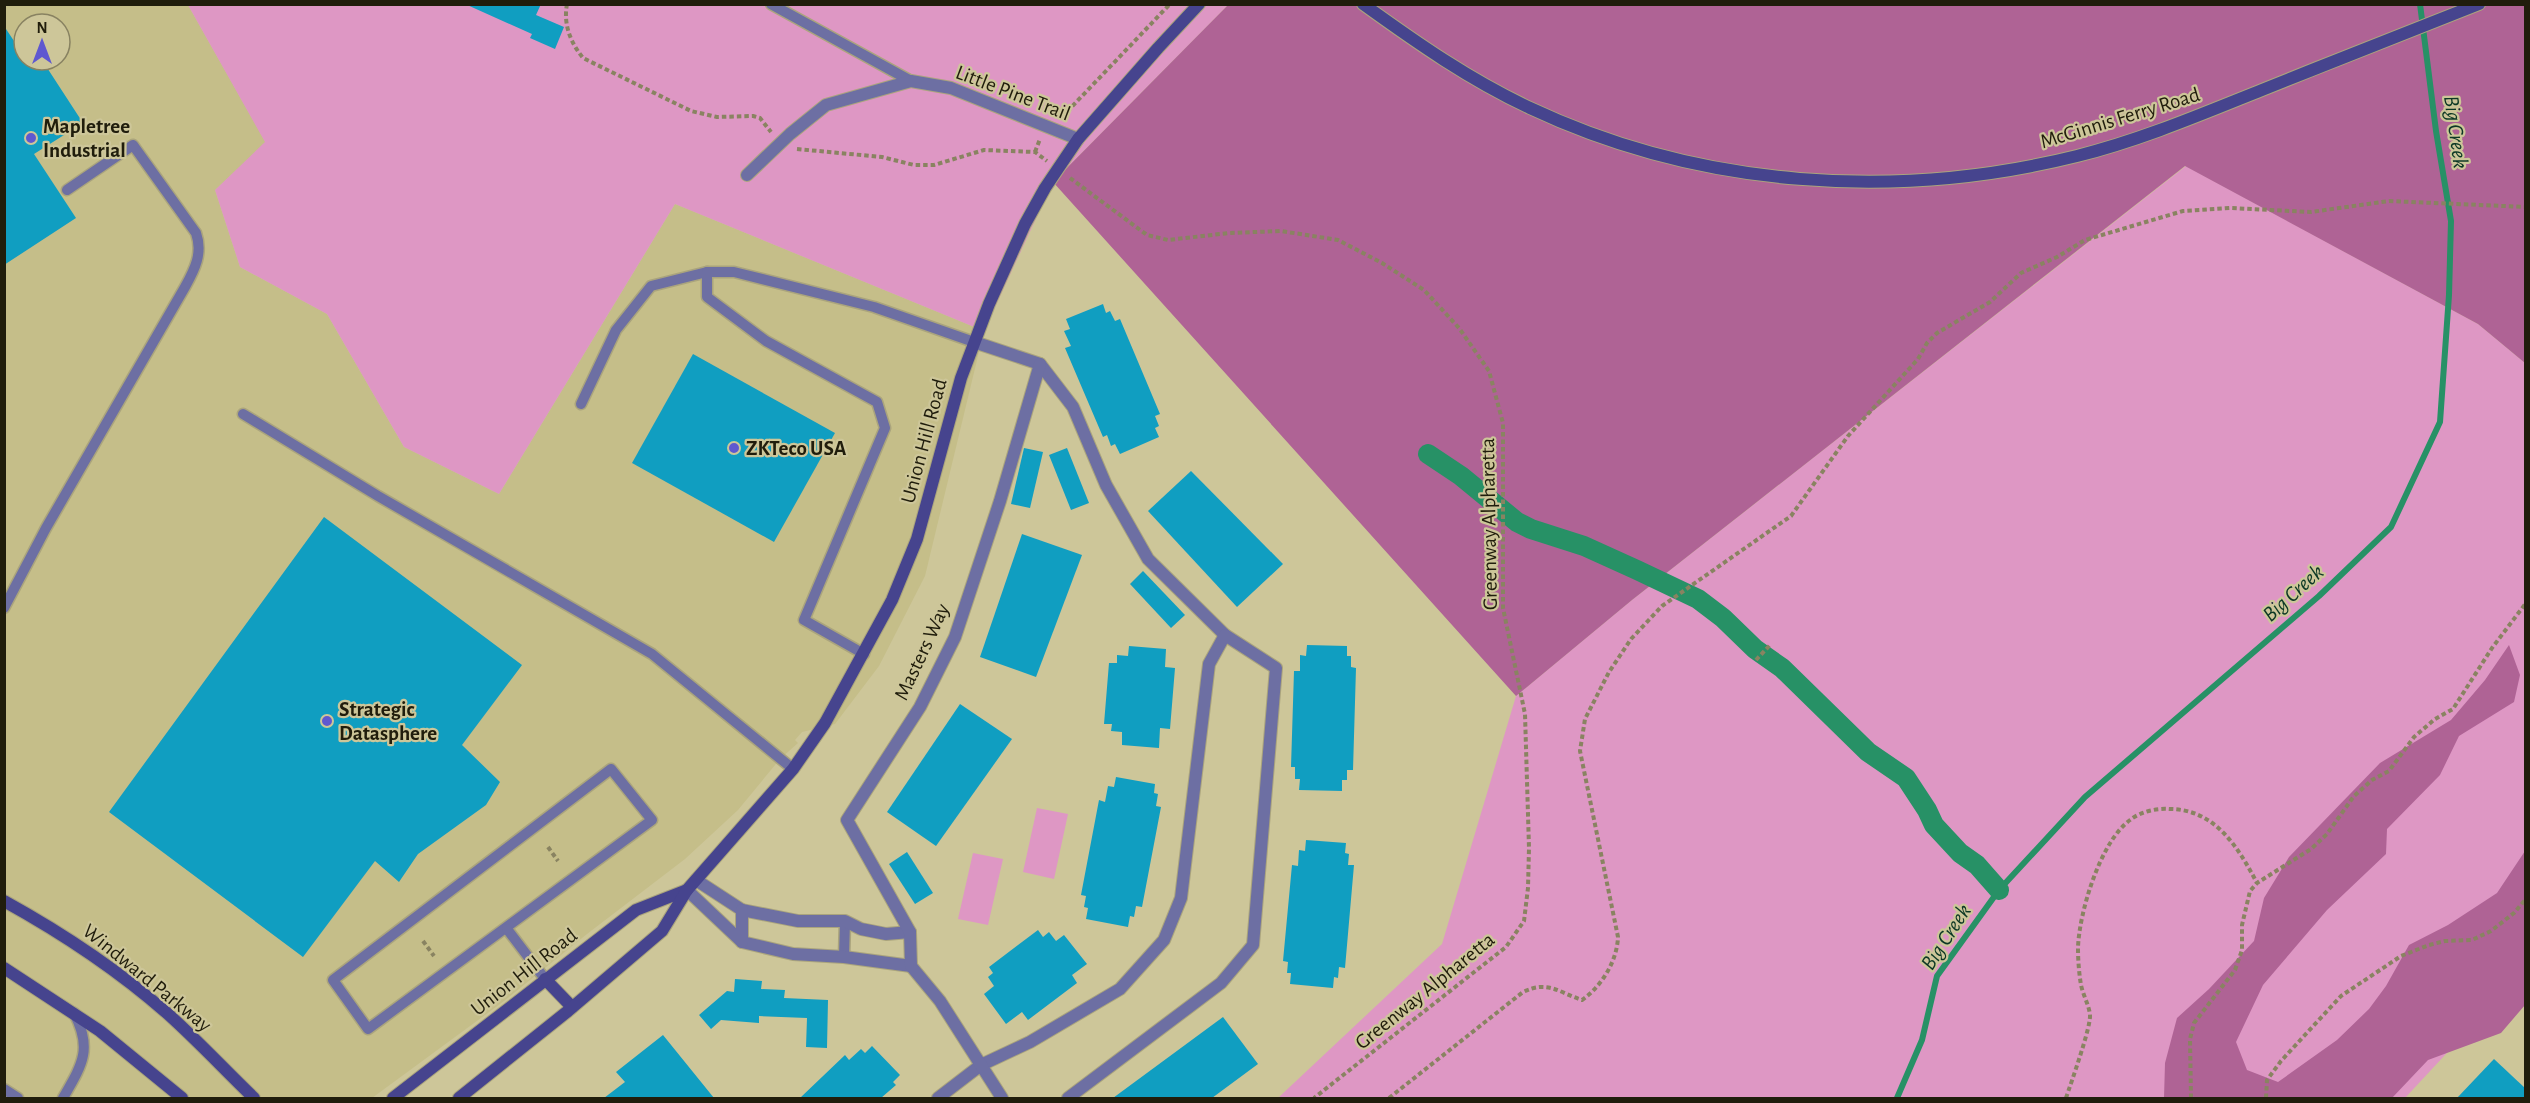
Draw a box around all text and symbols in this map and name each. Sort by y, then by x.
north arrow [12,12,72,72]
text: N [36,20,48,36]
street label: Little Pine Trail [953,62,1073,124]
street label: McGinnis Ferry Road [2038,84,2202,152]
water label: Big Creek [2440,94,2472,170]
place label: Mapletree Industrial [43,116,130,161]
marker: Mapletree Industrial [24,131,38,145]
street label: Union Hill Road [897,376,951,506]
street label: Greenway Alpharetta [1477,437,1501,610]
place label: ZKTeco USA [746,438,847,459]
marker: ZKTeco USA [727,441,741,455]
water label: Big Creek [2258,560,2328,626]
street label: Masters Way [891,600,953,704]
place label: Strategic Datasphere [339,699,437,744]
marker: Strategic Datasphere [320,714,334,728]
water label: Big Creek [1917,900,1975,974]
street label: Windward Parkway [79,920,215,1036]
street label: Union Hill Road [467,924,581,1020]
street label: Greenway Alpharetta [1351,928,1499,1053]

